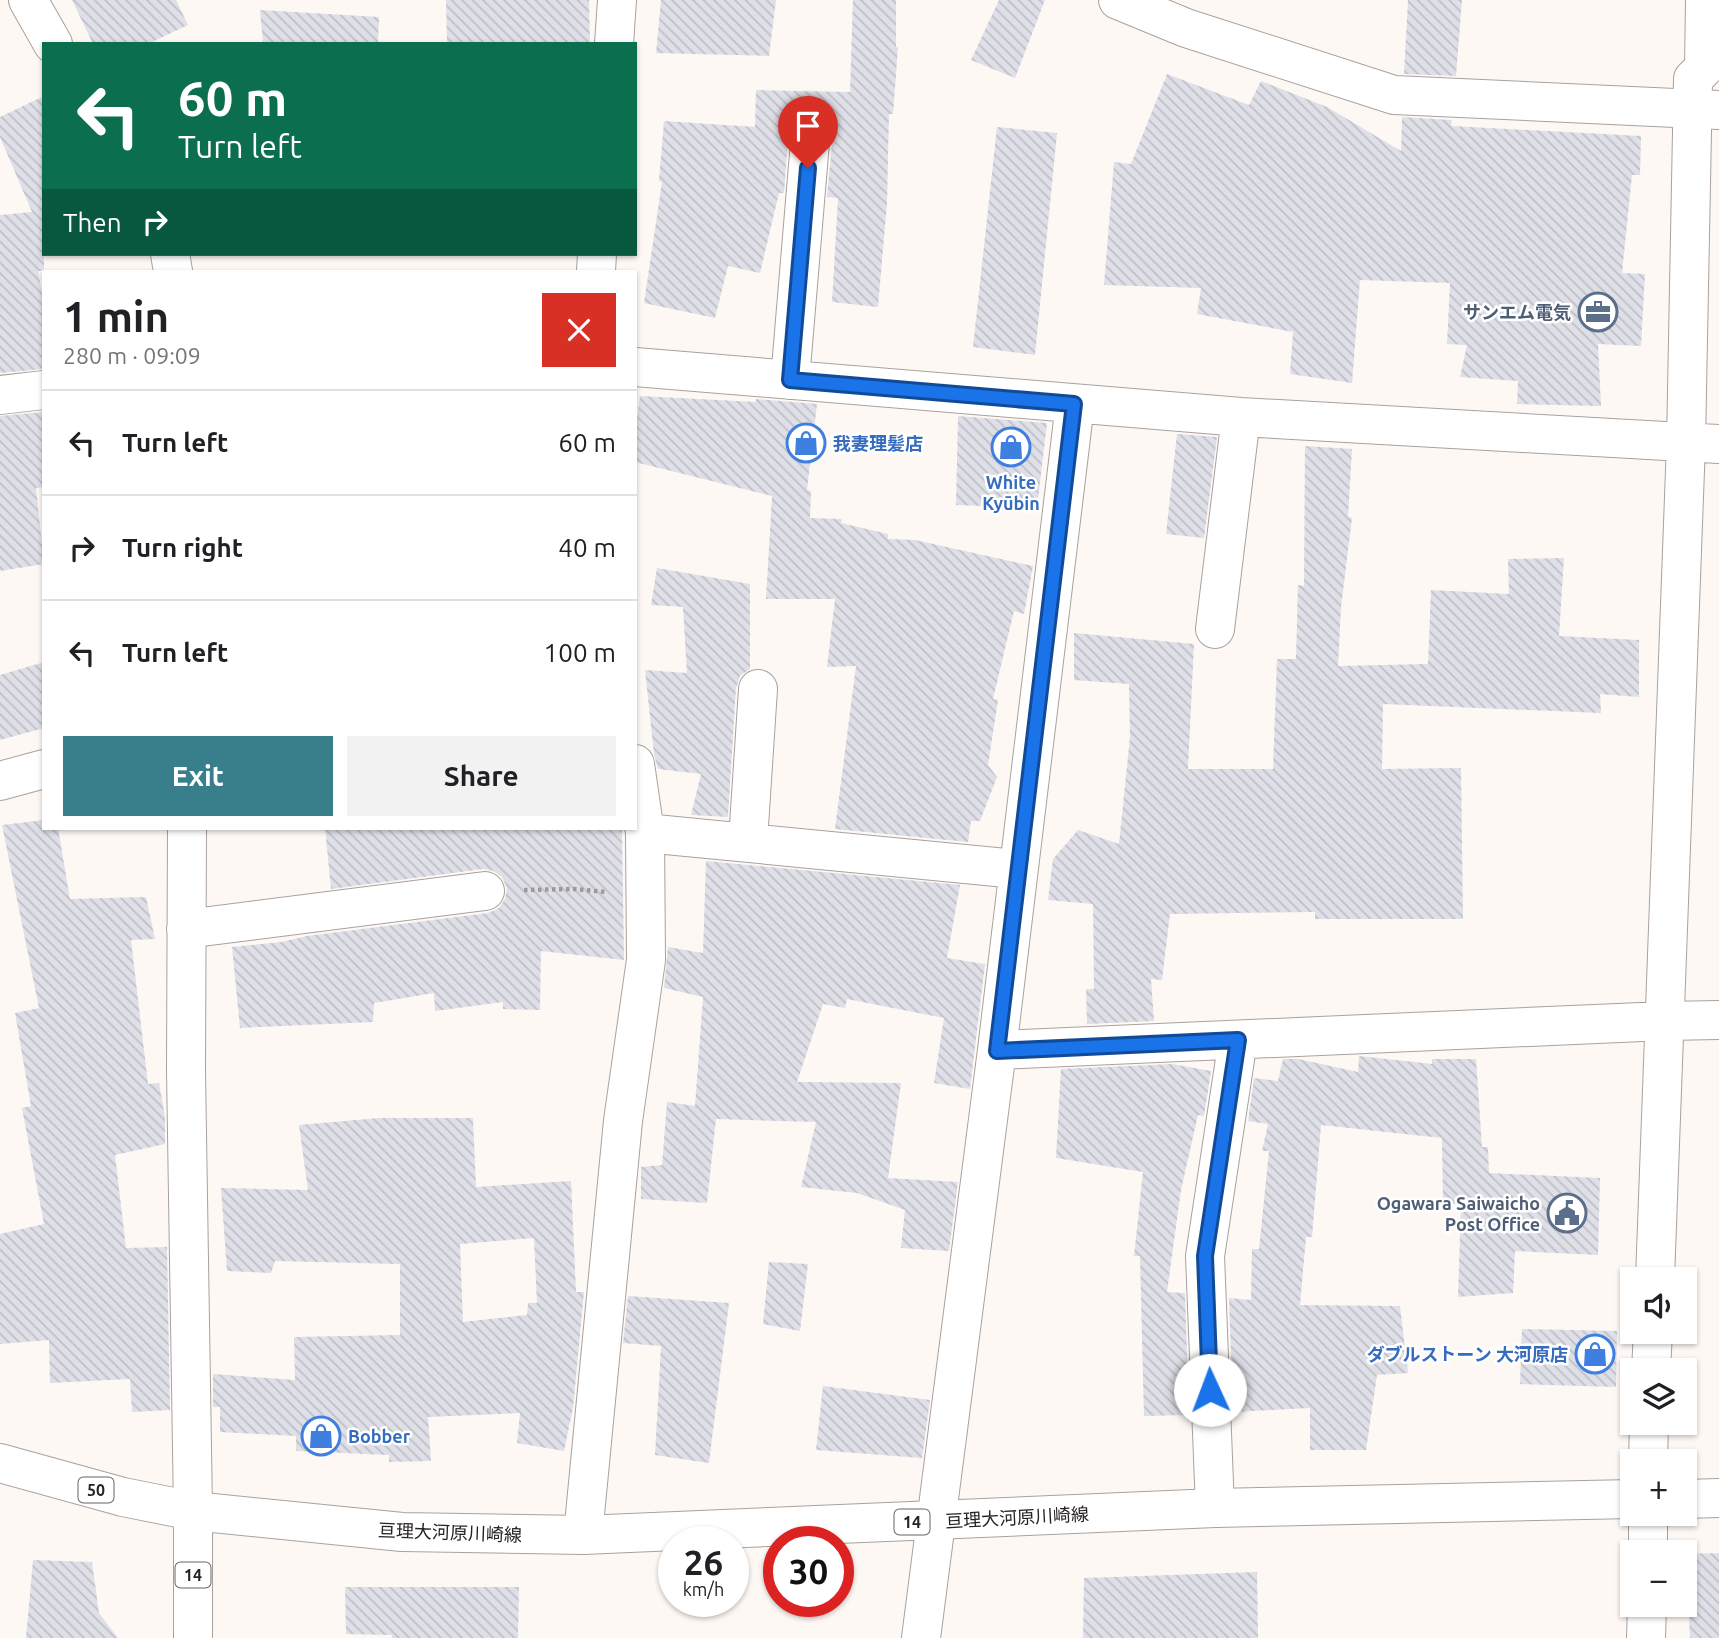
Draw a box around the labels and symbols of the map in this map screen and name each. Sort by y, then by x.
pin [778,96,838,168]
office icon: サンエム電気 [1577,291,1619,333]
place label: サンエム電気 [1463,302,1571,322]
shop icon: 我妻理髪店 [785,422,827,464]
shop icon: White Kyūbin [990,426,1032,468]
place label: 我妻理髪店 [833,433,923,453]
place label: White Kyūbin [982,472,1040,513]
public building icon: Ogawara Saiwaicho Post Office [1546,1192,1588,1234]
place label: Ogawara Saiwaicho Post Office [1377,1193,1540,1234]
shop icon: ダブルストーン 大河原店 [1574,1333,1616,1375]
place label: ダブルストーン 大河原店 [1367,1344,1568,1364]
position arrow [1173,1353,1247,1427]
shop icon: Bobber [300,1415,342,1457]
place label: Bobber [348,1426,411,1446]
road number: 50 [78,1478,114,1502]
street label: 亘理大河原川崎線 [945,1503,1089,1531]
road number: 14 [894,1510,930,1534]
street label: 亘理大河原川崎線 [378,1519,522,1545]
speed limit sign: 30 [763,1526,854,1617]
road number: 14 [176,1562,210,1588]

